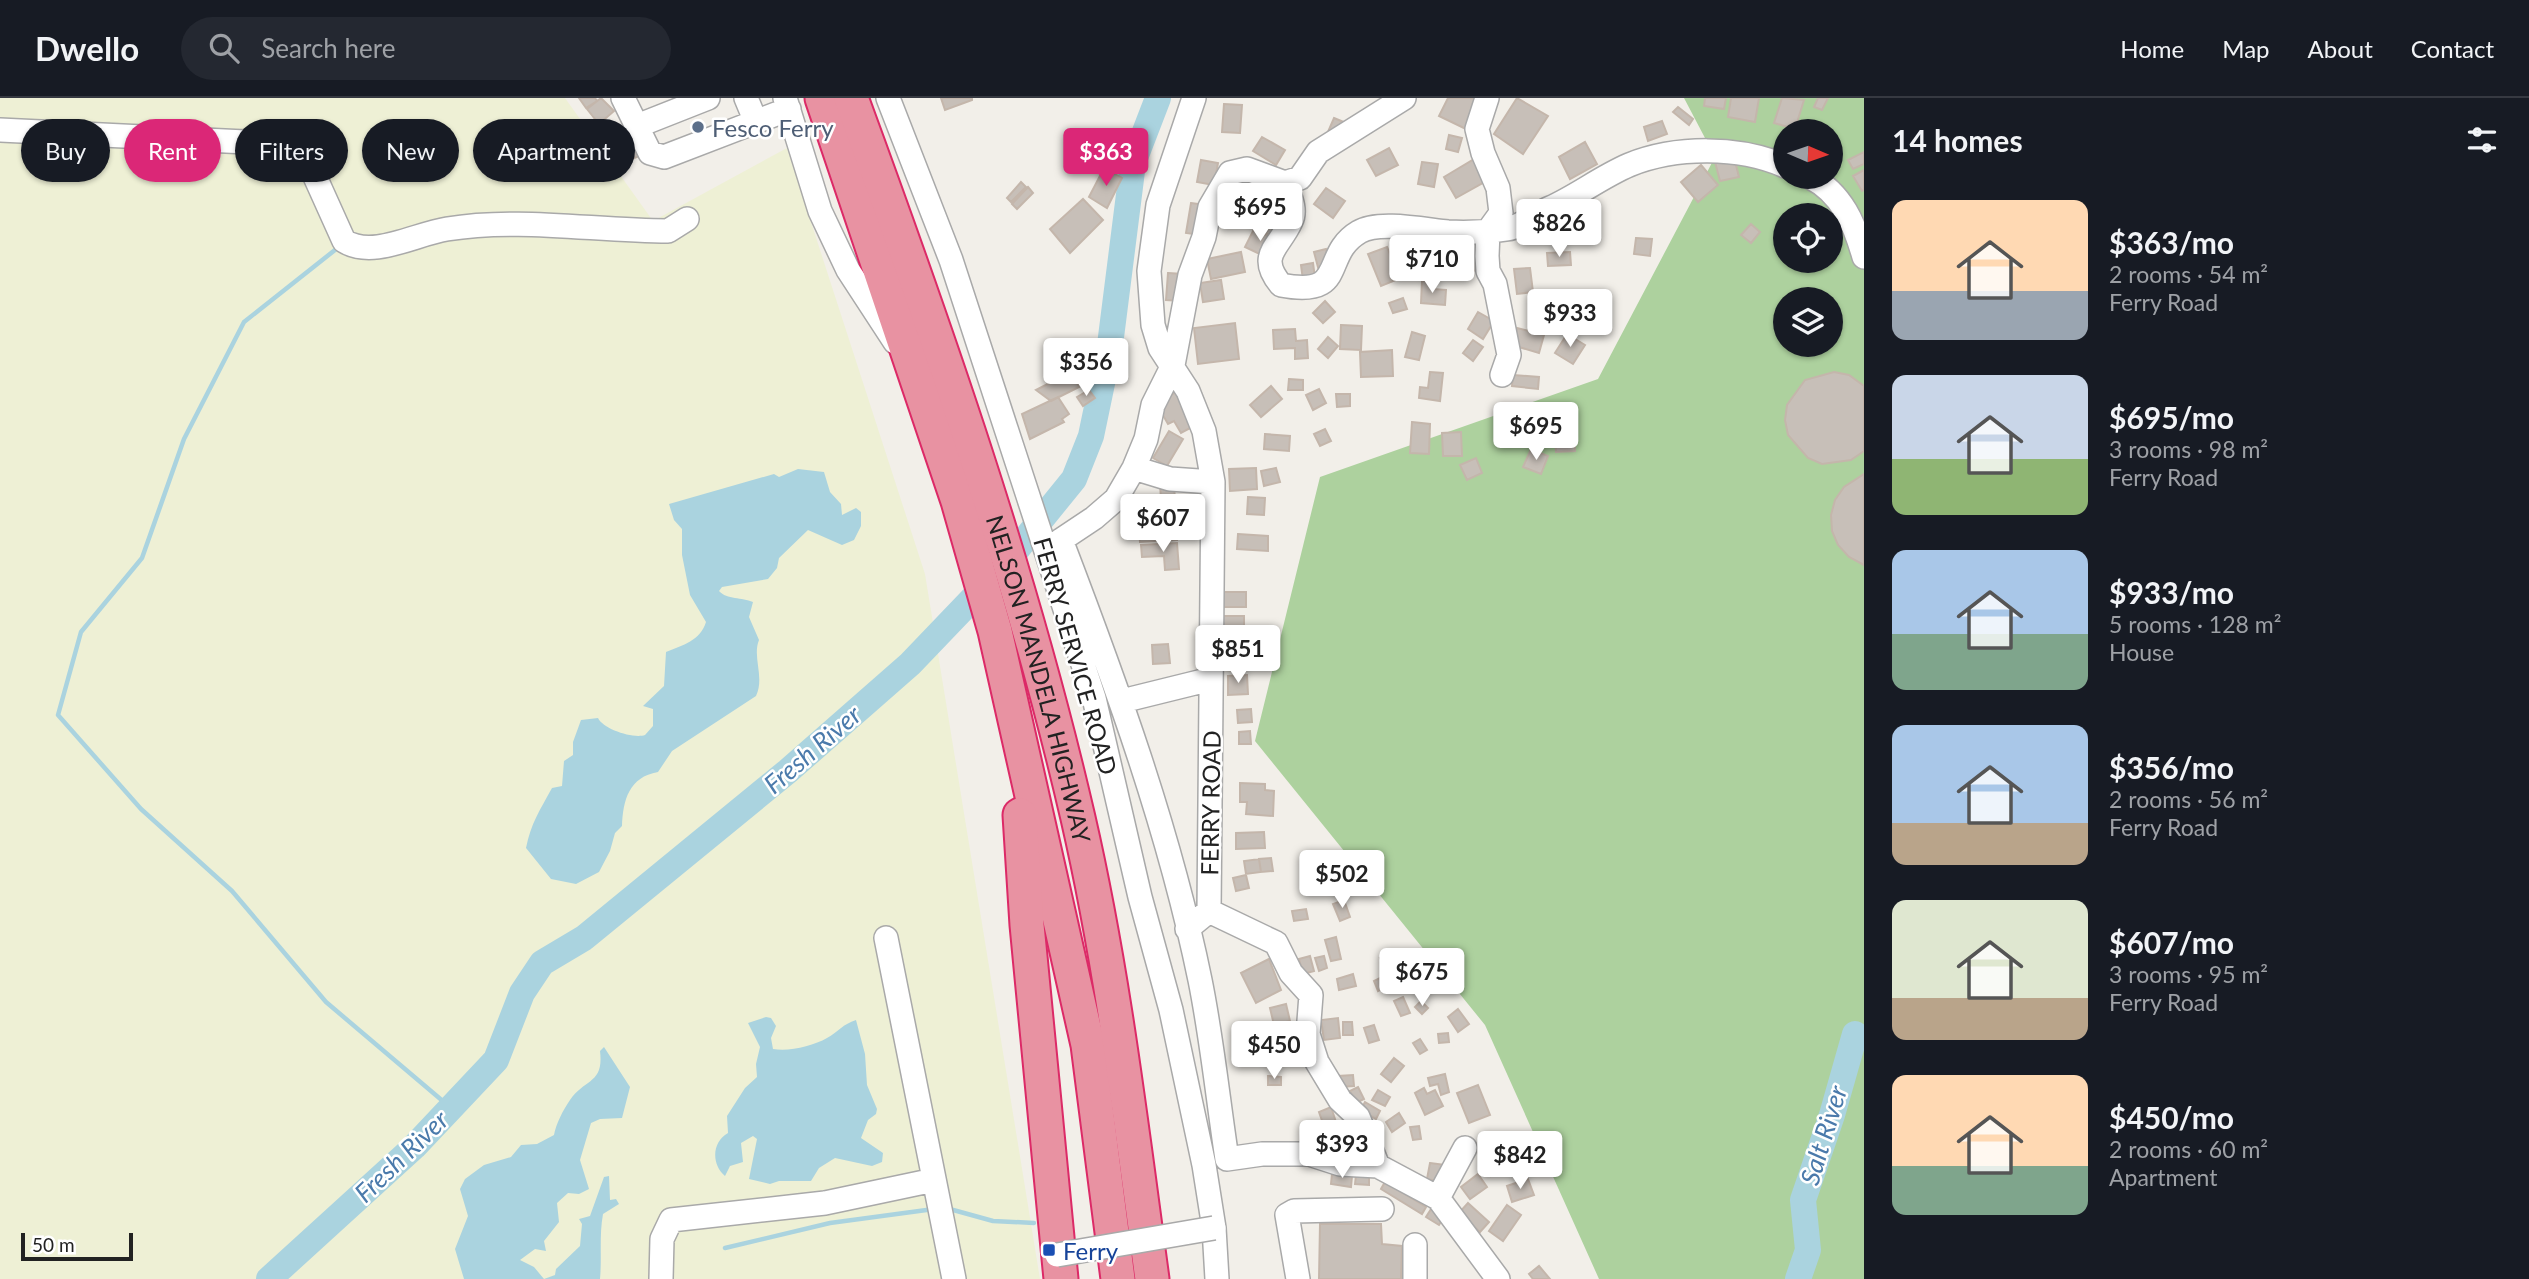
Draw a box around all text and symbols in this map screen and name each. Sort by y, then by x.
search box [181,17,671,80]
text: Dwello [35,28,139,68]
icon: search [205,29,243,67]
text: Search here [261,32,395,64]
text: Home [2120,34,2184,63]
text: Map [2222,34,2270,63]
text: About [2308,34,2373,63]
text: Contact [2411,34,2494,63]
place label: Fesco Ferry [712,113,834,142]
chip: Buy [21,119,110,182]
chip: Rent [124,119,221,182]
chip: Filters [235,119,348,182]
chip: New [362,119,459,182]
chip: Apartment [473,119,635,182]
marker: Fesco Ferry [690,119,706,135]
north arrow [1773,119,1843,189]
map controls [1773,119,1843,357]
icon: filters [2463,121,2501,159]
text: 14 homes [1892,122,2023,158]
pin: $363 [1065,129,1147,188]
text: $363 [1079,137,1133,165]
pin: $695 [1219,184,1301,243]
text: $695 [1233,192,1287,220]
pin: $826 [1518,200,1600,259]
button: locate [1773,203,1843,273]
text: $826 [1532,208,1586,236]
text: $363/mo [2109,224,2234,260]
icon: home [1948,228,2032,312]
pin: $710 [1391,236,1473,295]
text: $710 [1405,244,1459,272]
text: 2 rooms · 54 m² [2109,260,2268,288]
button: layers [1773,287,1843,357]
text: Ferry Road [2109,288,2218,316]
pin: $933 [1529,289,1611,349]
text: $933 [1543,298,1597,326]
pin: $356 [1045,338,1127,398]
text: $356 [1059,347,1113,375]
text: $695/mo [2109,399,2234,435]
pin: $695 [1495,402,1577,462]
icon: home [1948,403,2032,487]
text: $695 [1509,411,1563,439]
text: 3 rooms · 98 m² [2109,435,2268,463]
text: Ferry Road [2109,463,2218,491]
pin: $607 [1122,494,1204,554]
text: $607 [1136,503,1190,531]
street label: NELSON MANDELA HIGHWAY [981,511,1098,845]
street label: FERRY SERVICE ROAD [1028,534,1124,778]
text: $933/mo [2109,574,2234,610]
icon: home [1948,578,2032,662]
text: 5 rooms · 128 m² [2109,610,2281,638]
pin: $851 [1197,626,1279,685]
text: $851 [1211,634,1265,662]
text: House [2109,638,2174,666]
water label: Fresh River [757,697,868,800]
street label: FERRY ROAD [1194,730,1226,876]
text: $356/mo [2109,749,2234,785]
icon: home [1948,753,2032,837]
text: 2 rooms · 56 m² [2109,785,2268,813]
text: Ferry Road [2109,813,2218,841]
pin: $502 [1301,850,1383,910]
text: $502 [1315,859,1369,887]
text: $607/mo [2109,924,2234,960]
icon: home [1948,928,2032,1012]
pin: $675 [1381,948,1463,1008]
text: $675 [1395,957,1449,985]
text: 3 rooms · 95 m² [2109,960,2268,988]
text: Ferry Road [2109,988,2218,1016]
pin: $450 [1233,1021,1315,1081]
text: $450 [1247,1030,1301,1058]
water label: Salt River [1793,1080,1854,1188]
text: $450/mo [2109,1099,2234,1135]
water label: Fresh River [347,1103,455,1209]
icon: home [1948,1103,2032,1187]
pin: $393 [1301,1121,1383,1180]
text: $393 [1315,1129,1369,1157]
pin: $842 [1479,1132,1561,1191]
text: 2 rooms · 60 m² [2109,1135,2268,1163]
text: $842 [1493,1140,1547,1168]
text: Apartment [2109,1163,2217,1191]
scale bar [21,1230,133,1262]
text: 50 m [32,1233,75,1256]
place label: Ferry [1063,1236,1119,1265]
marker: Ferry [1041,1242,1057,1258]

